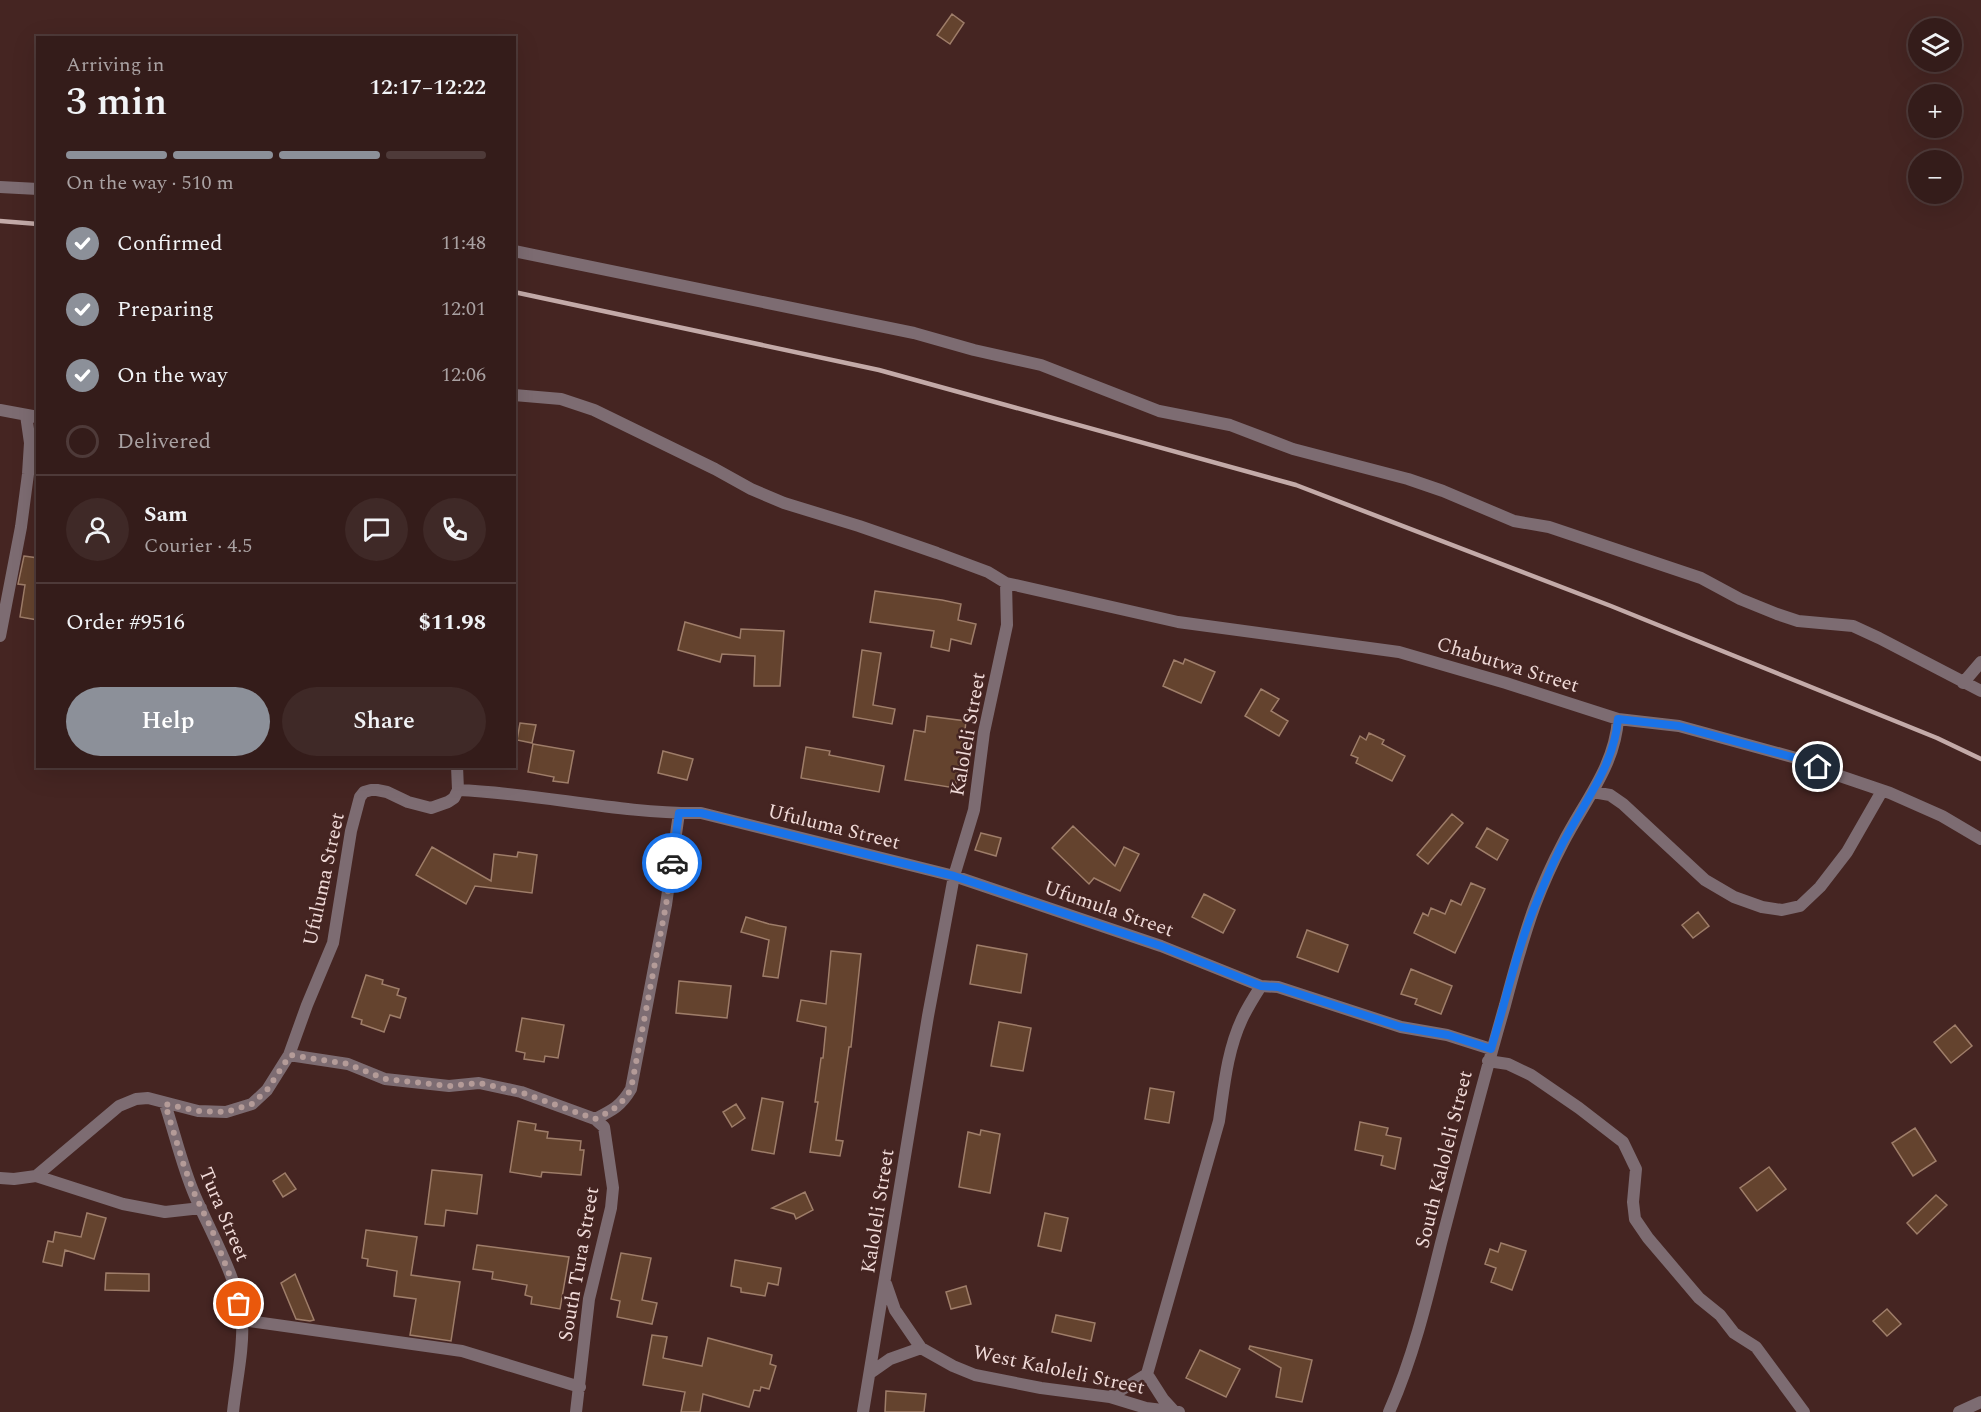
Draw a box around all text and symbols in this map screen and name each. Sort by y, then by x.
map controls [1908,18,1962,204]
button: layers [1908,18,1962,72]
text: Arriving in [66,50,164,80]
text: 12:17–12:22 [369,71,486,104]
text: 3 min [66,73,167,132]
button: + [1908,84,1962,138]
button: − [1908,150,1962,204]
text: On the way · 510 m [66,168,234,198]
icon: check [66,227,99,260]
text: Confirmed [117,227,223,260]
text: 11:48 [441,228,486,258]
icon: check [66,293,99,326]
text: Preparing [117,293,214,326]
text: 12:01 [441,294,486,324]
icon: check [66,359,99,392]
text: On the way [117,359,228,392]
text: 12:06 [441,360,486,390]
text: Delivered [117,425,211,458]
button: person [66,498,129,561]
text: Sam [144,498,188,531]
button: chat [345,498,408,561]
button: phone [423,498,486,561]
text: Courier · 4.5 [144,531,252,561]
text: Order #9516 [66,606,185,639]
text: $11.98 [418,606,486,639]
street label: Chabutwa Street [1433,629,1583,701]
street label: Kaloleli Street [942,670,994,799]
button: Help [66,687,270,756]
button: Share [282,687,486,756]
pin [1792,741,1843,792]
icon: home [1801,750,1834,783]
street label: Ufuluma Street [764,796,903,858]
street label: Ufuluma Street [295,810,353,949]
courier [642,833,702,893]
icon: car [656,847,689,880]
street label: Ufumula Street [1040,873,1178,945]
street label: South Kaloleli Street [1407,1067,1481,1251]
street label: Kaloleli Street [853,1147,903,1275]
street label: Tura Street [191,1163,257,1266]
street label: South Tura Street [551,1184,607,1344]
pin [213,1278,264,1329]
icon: bag [222,1287,255,1320]
street label: West Kaloleli Street [970,1337,1147,1403]

